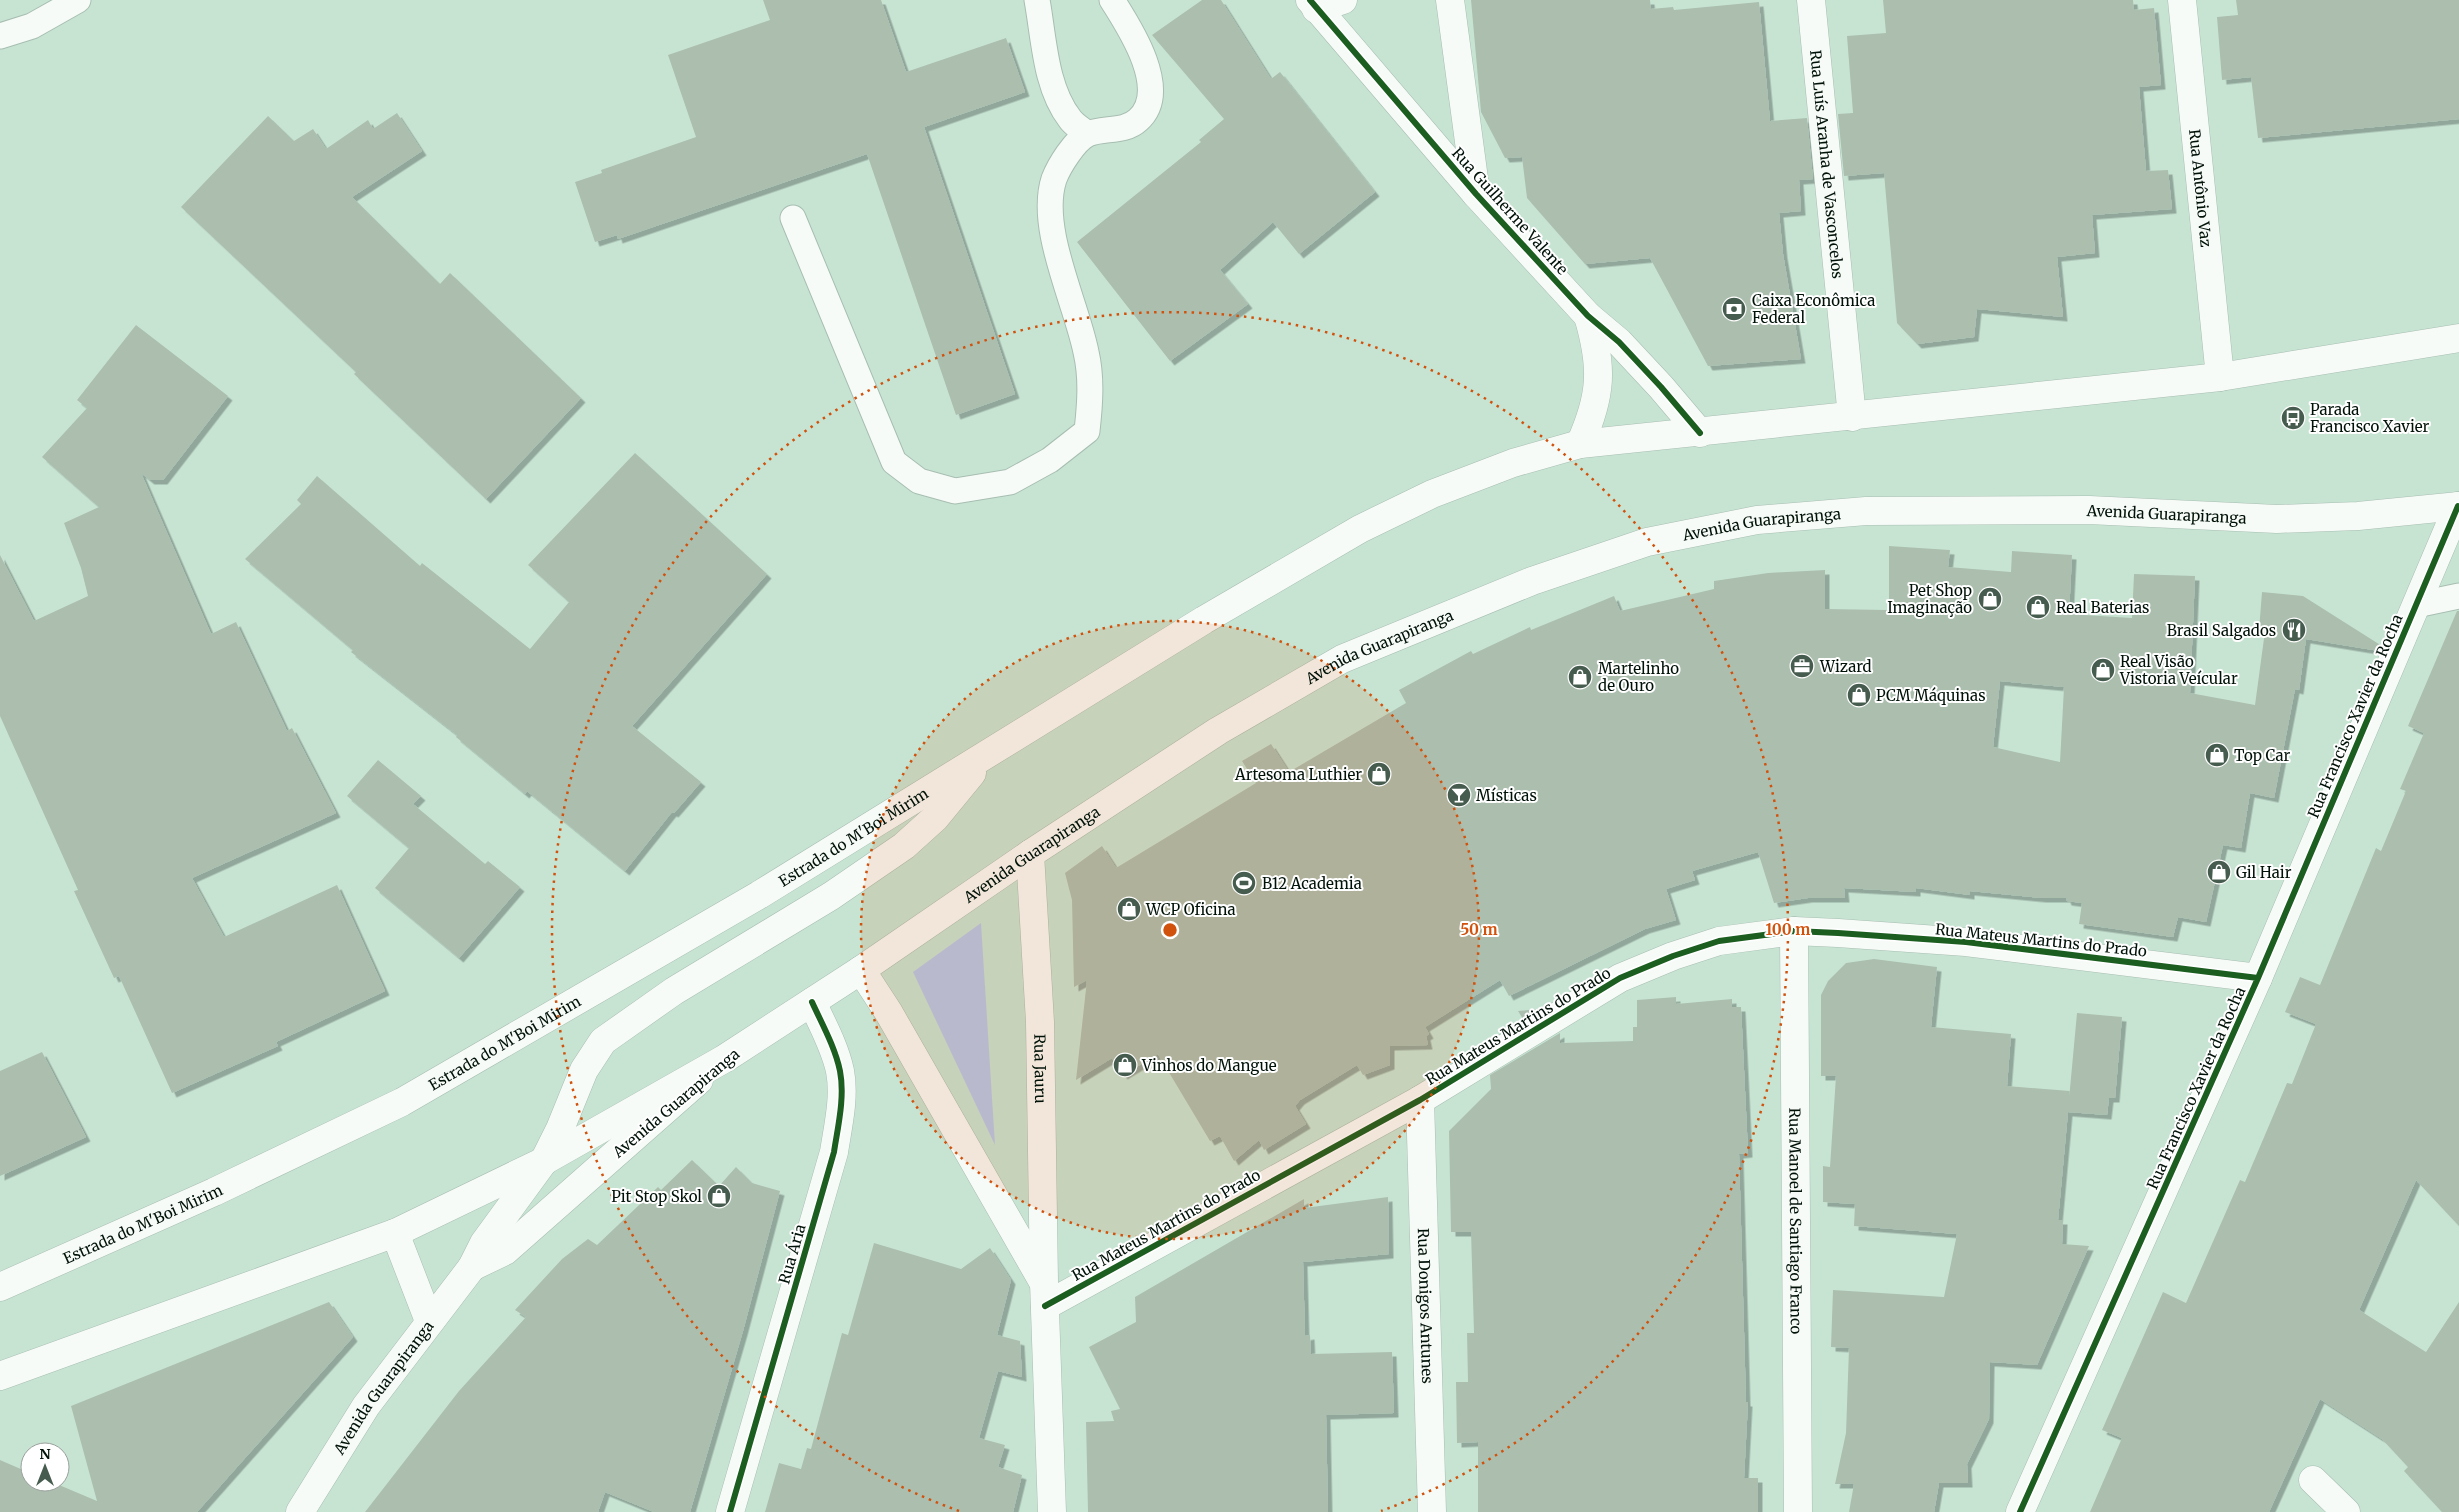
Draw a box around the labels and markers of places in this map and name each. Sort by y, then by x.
place label: Caixa Econômica Federal [1752,291,1875,327]
bank icon: Caixa Econômica Federal [1721,296,1747,322]
place label: Parada Francisco Xavier [2310,400,2430,436]
bus stop icon: Parada Francisco Xavier [2280,405,2306,431]
place label: Pet Shop Imaginação [1887,581,1972,617]
shop icon: Pet Shop Imaginação [1977,586,2003,612]
shop icon: Real Baterias [2025,594,2051,620]
place label: Real Baterias [2056,598,2149,617]
restaurant icon: Brasil Salgados [2281,617,2307,643]
place label: Brasil Salgados [2167,621,2276,640]
place label: Real Visão Vistoria Veícular [2119,652,2238,688]
office icon: Wizard [1789,653,1815,679]
place label: Wizard [1819,657,1872,676]
shop icon: Real Visão Vistoria Veícular [2090,657,2116,683]
place label: Martelinho de Ouro [1598,659,1679,695]
shop icon: Martelinho de Ouro [1567,664,1593,690]
shop icon: PCM Máquinas [1846,682,1872,708]
place label: PCM Máquinas [1876,686,1986,705]
shop icon: Top Car [2204,742,2230,768]
place label: Top Car [2234,746,2290,765]
shop icon: Artesoma Luthier [1366,761,1392,787]
place label: Artesoma Luthier [1234,765,1362,784]
bar icon: Místicas [1446,782,1472,808]
place label: Místicas [1476,786,1537,805]
shop icon: Gil Hair [2206,859,2232,885]
place label: Gil Hair [2236,863,2292,882]
sports icon: B12 Academia [1231,870,1257,896]
place label: B12 Academia [1262,874,1362,893]
shop icon: WCP Oficina [1116,896,1142,922]
place label: WCP Oficina [1145,900,1236,919]
centre of rings [1161,921,1179,939]
shop icon: Vinhos do Mangue [1112,1052,1138,1078]
place label: Vinhos do Mangue [1141,1056,1277,1075]
shop icon: Pit Stop Skol [706,1183,732,1209]
place label: Pit Stop Skol [611,1187,702,1206]

